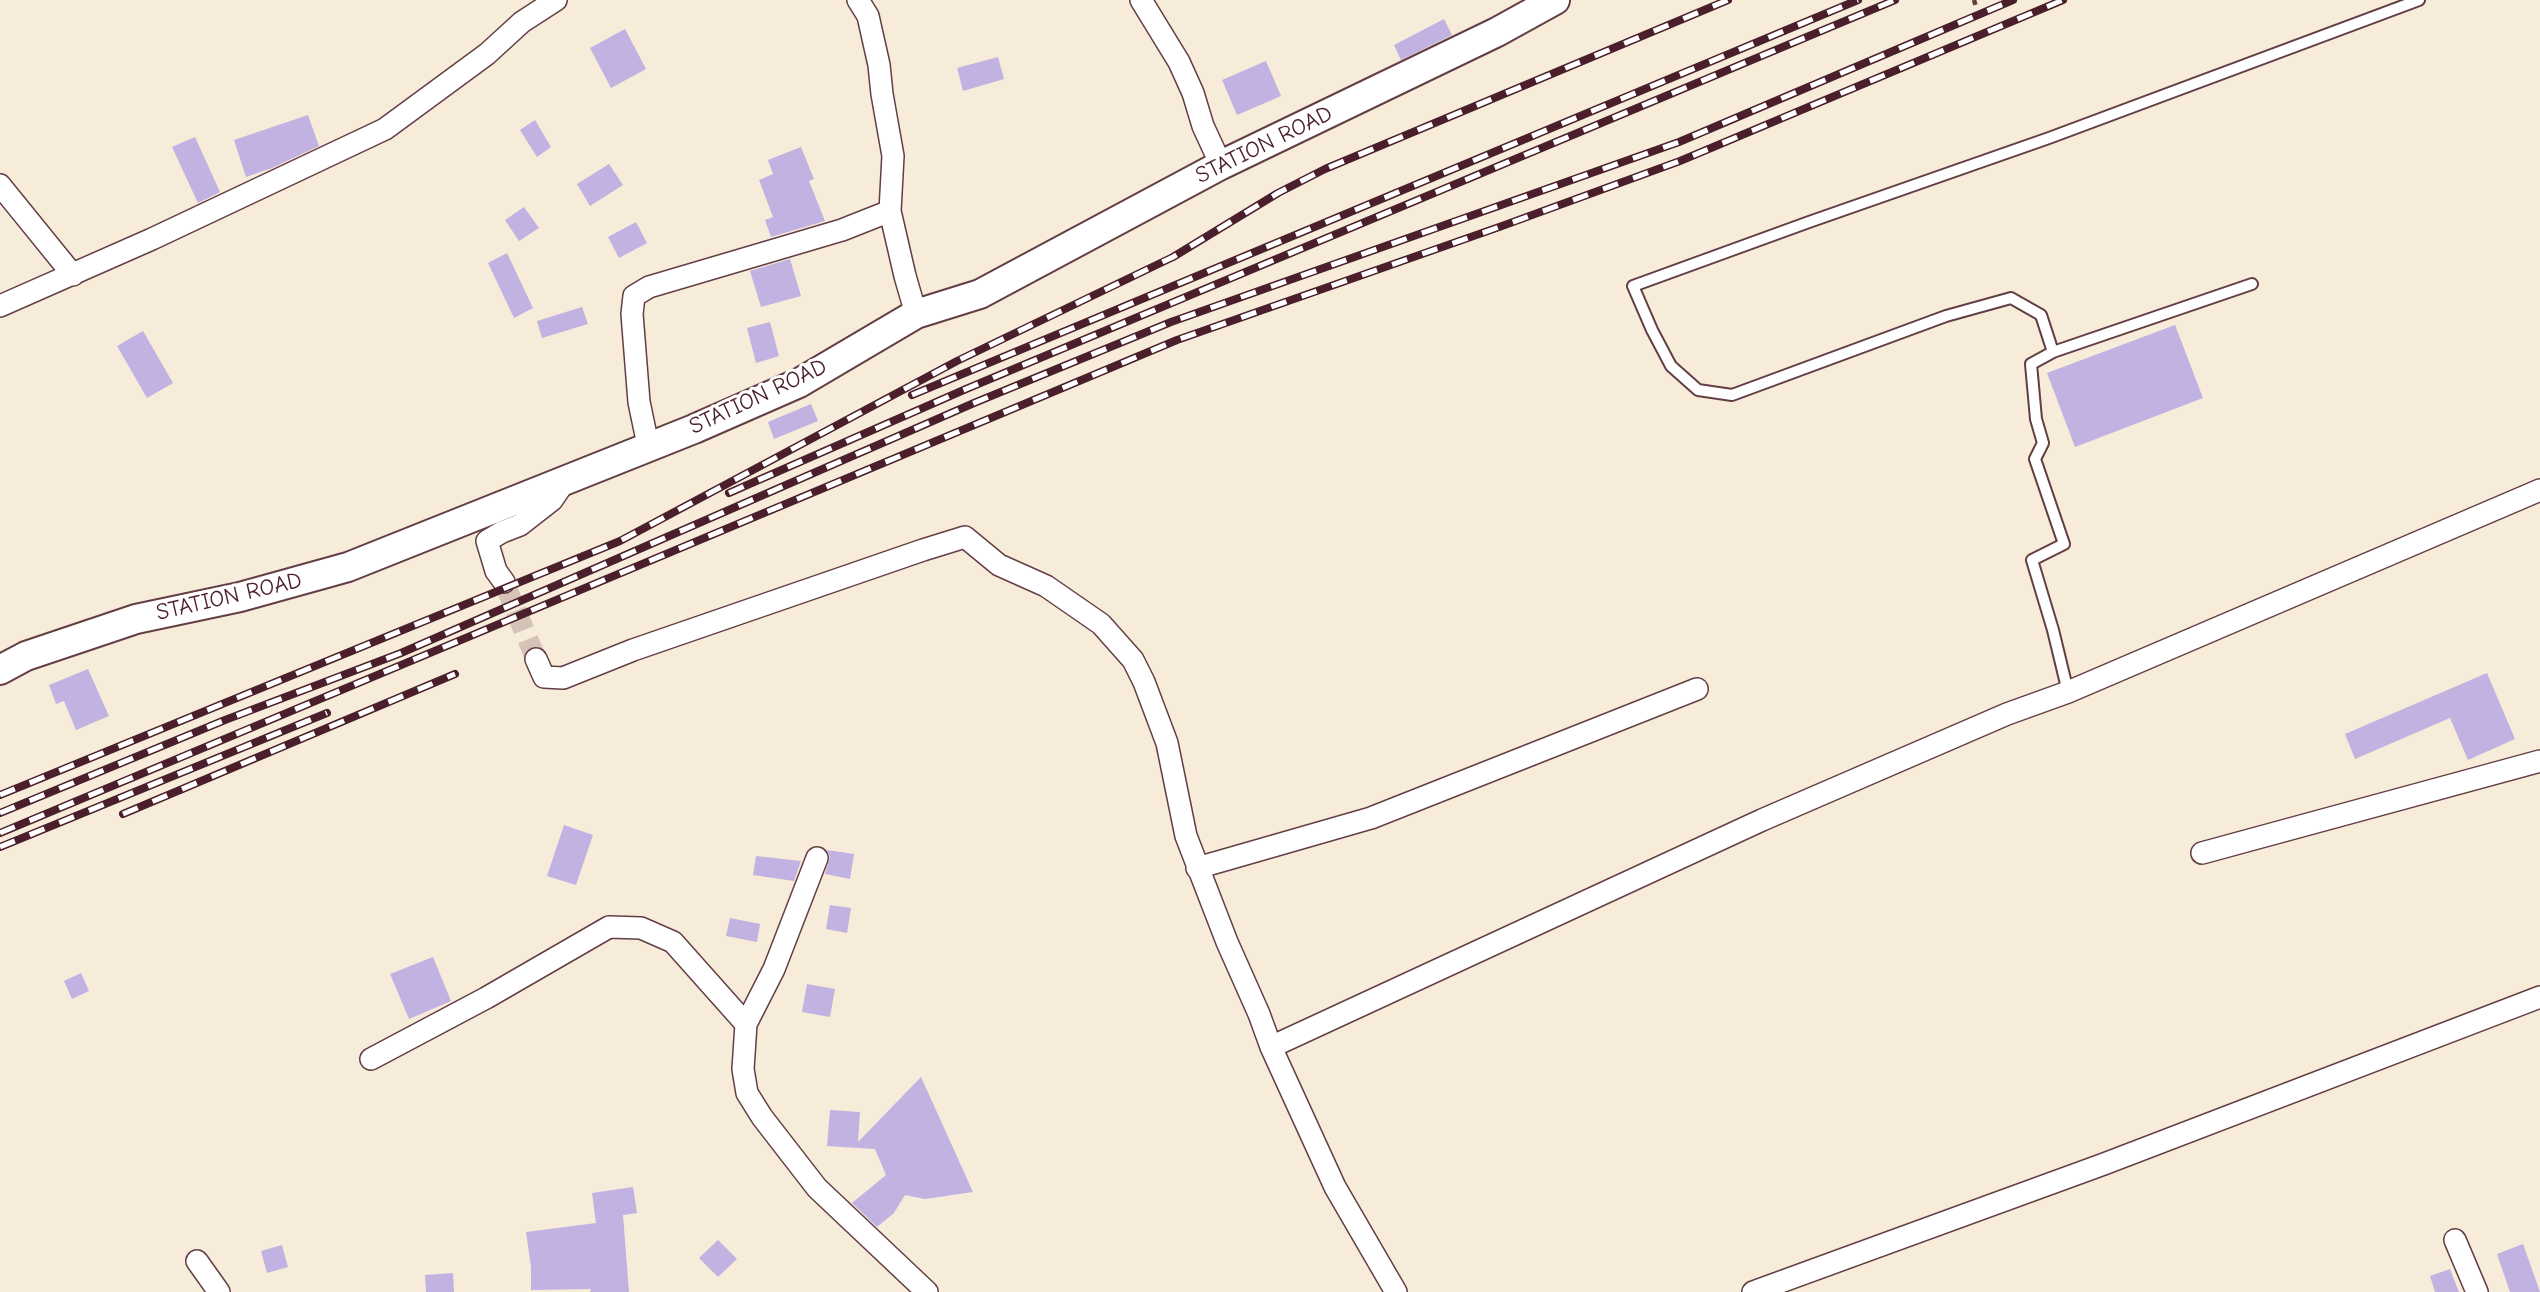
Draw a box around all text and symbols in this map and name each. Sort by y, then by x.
street label: STATION ROAD [1191,100,1337,190]
street label: STATION ROAD [685,353,831,441]
street label: STATION ROAD [153,567,305,627]

